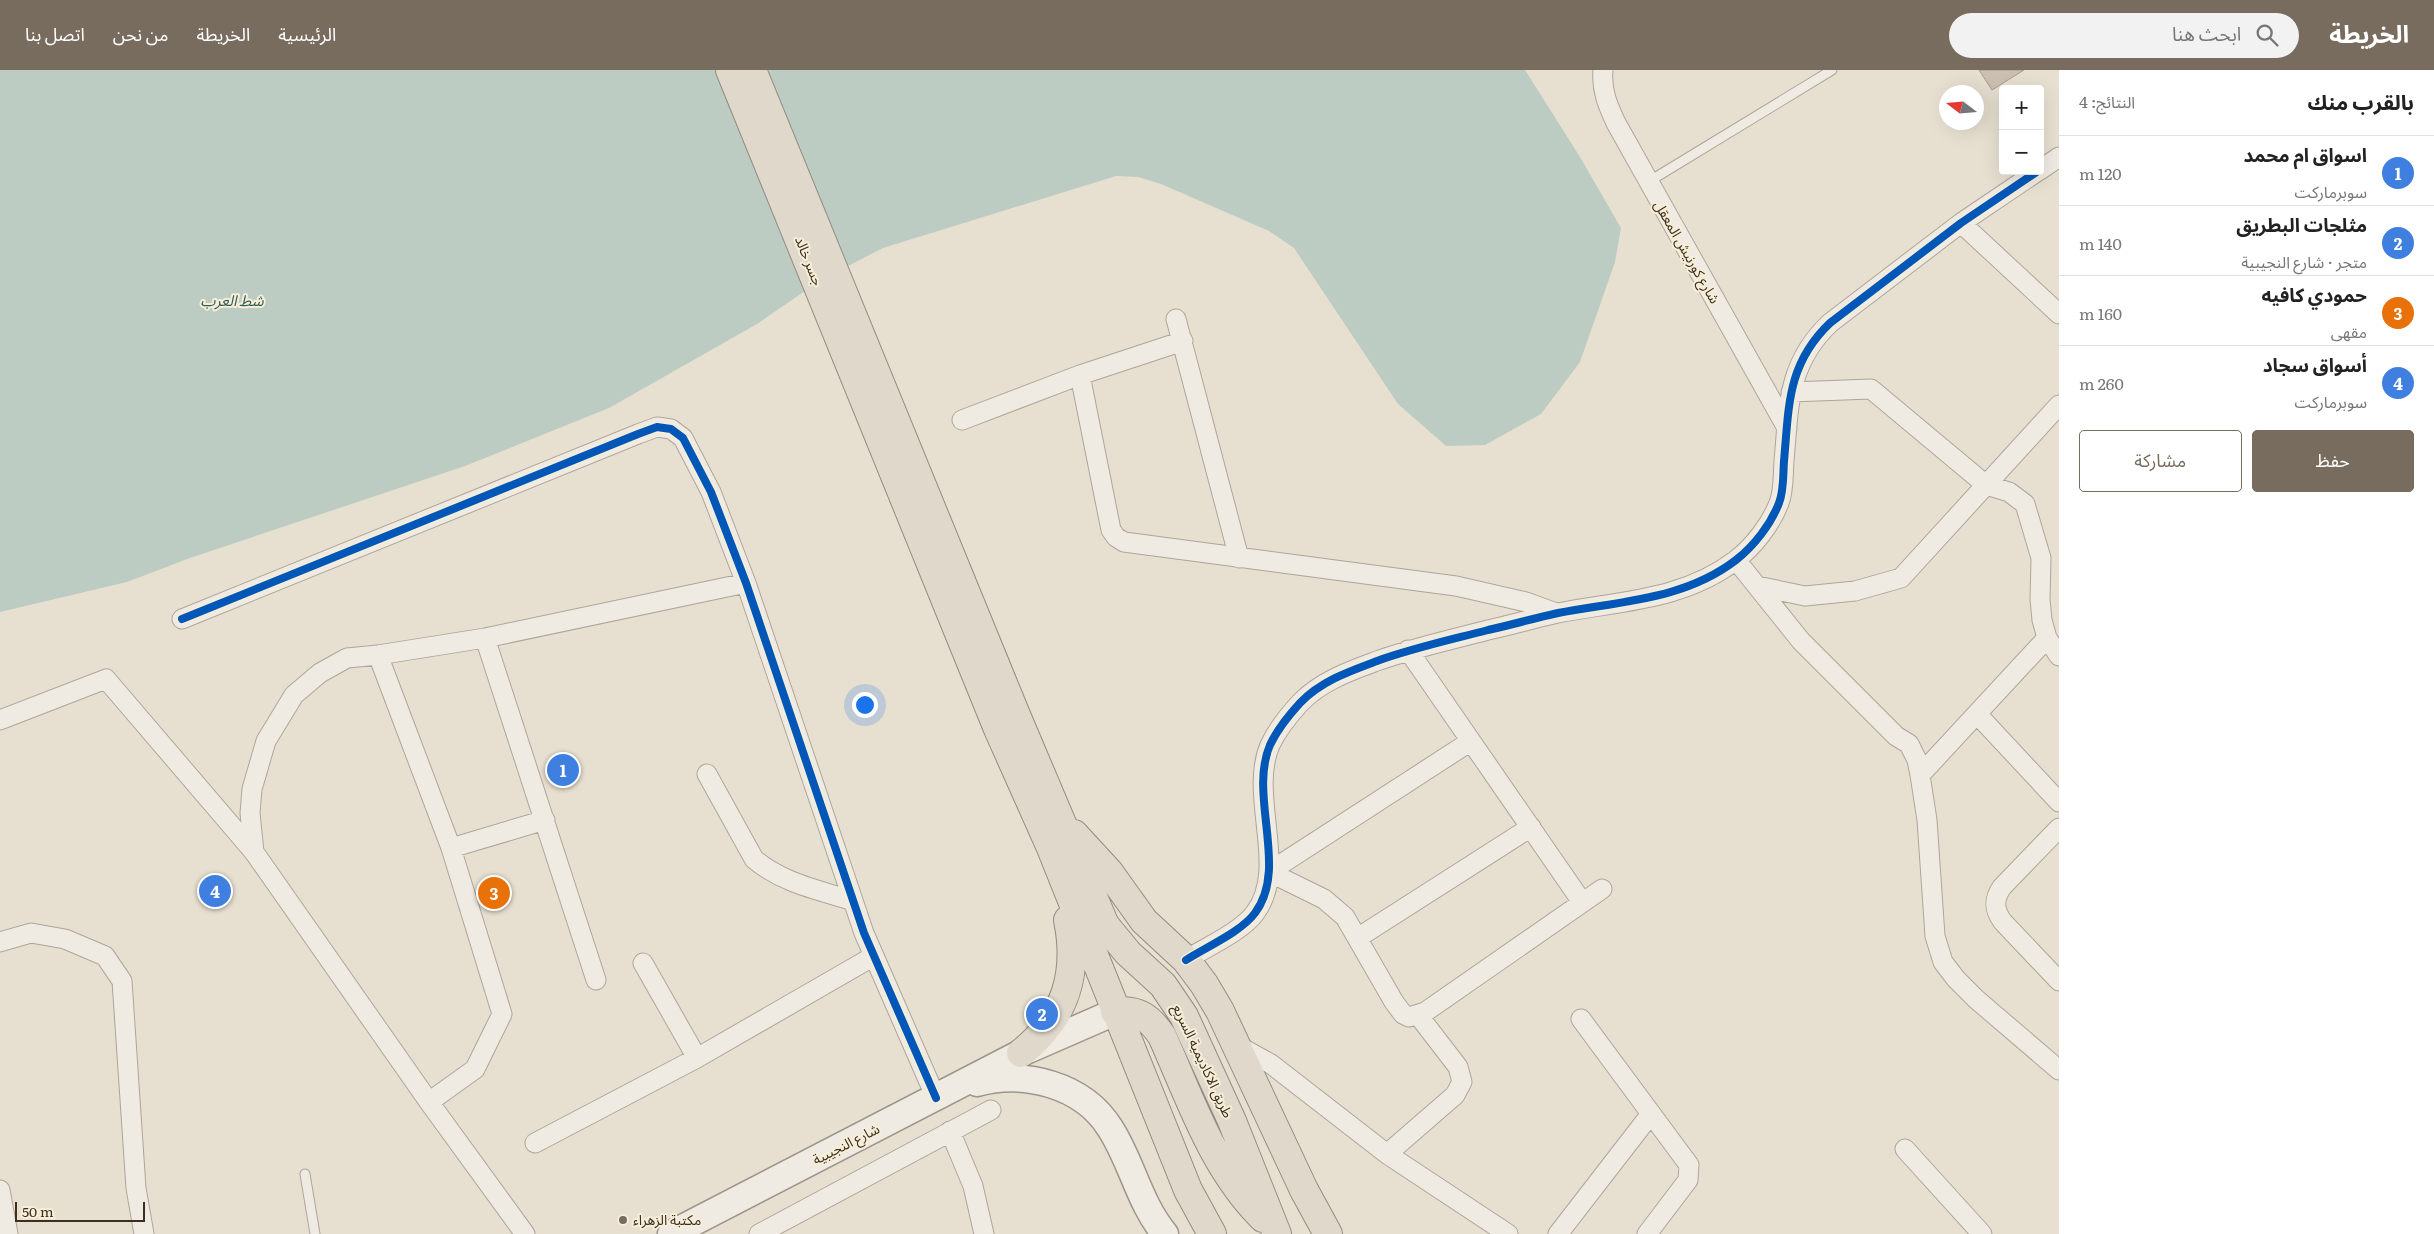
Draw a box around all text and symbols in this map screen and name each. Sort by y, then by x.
search box [1949,13,2299,58]
text: الخريطة [2329,15,2409,50]
text: ابحث هنا [2172,19,2241,47]
text: اتصل بنا [25,20,85,47]
text: من نحن [113,20,168,47]
text: الخريطة [196,20,250,47]
text: الرئيسية [278,20,336,47]
icon: search [2253,21,2281,49]
north arrow [1939,85,1984,130]
map controls [1999,85,2044,175]
button: + [1999,85,2044,130]
text: بالقرب منك [2307,85,2414,116]
text: النتائج: 4 [2079,89,2135,113]
button: − [1999,130,2044,175]
text: اسواق ام محمد [2243,140,2367,168]
text: 120 m [2079,161,2122,185]
text: 1 [2395,161,2401,185]
text: سوبرماركت [2295,179,2367,203]
street label: شارع كورنيش المعقل [1648,196,1726,308]
text: مثلجات البطريق [2236,210,2367,238]
text: 140 m [2079,231,2122,255]
text: 2 [2394,231,2402,255]
street label: جسر خالد [791,233,829,288]
text: متجر · شارع النجيبية [2241,249,2367,273]
text: حمودي كافيه [2261,280,2367,308]
water label: شط العرب [200,288,264,311]
text: 160 m [2079,301,2122,325]
text: 3 [2394,301,2402,325]
text: مقهى [2331,319,2367,343]
text: أسواق سجاد [2263,350,2367,378]
text: 260 m [2079,371,2124,395]
text: 4 [2393,371,2403,395]
text: سوبرماركت [2295,389,2367,413]
button: مشاركة [2079,430,2242,492]
button: حفظ [2252,430,2414,492]
your location [852,692,878,718]
pin: 1 [547,751,579,789]
pin: 4 [199,872,231,910]
pin: 3 [478,874,510,912]
pin: 2 [1026,995,1058,1033]
street label: طريق الاكاديمية السريع [1167,1000,1239,1122]
street label: شارع النجيبية [809,1118,883,1170]
scale bar [15,1199,145,1222]
text: 50 m [22,1201,54,1221]
place label: مكتبة الزهراء [633,1209,701,1229]
marker: مكتبة الزهراء [617,1214,629,1226]

